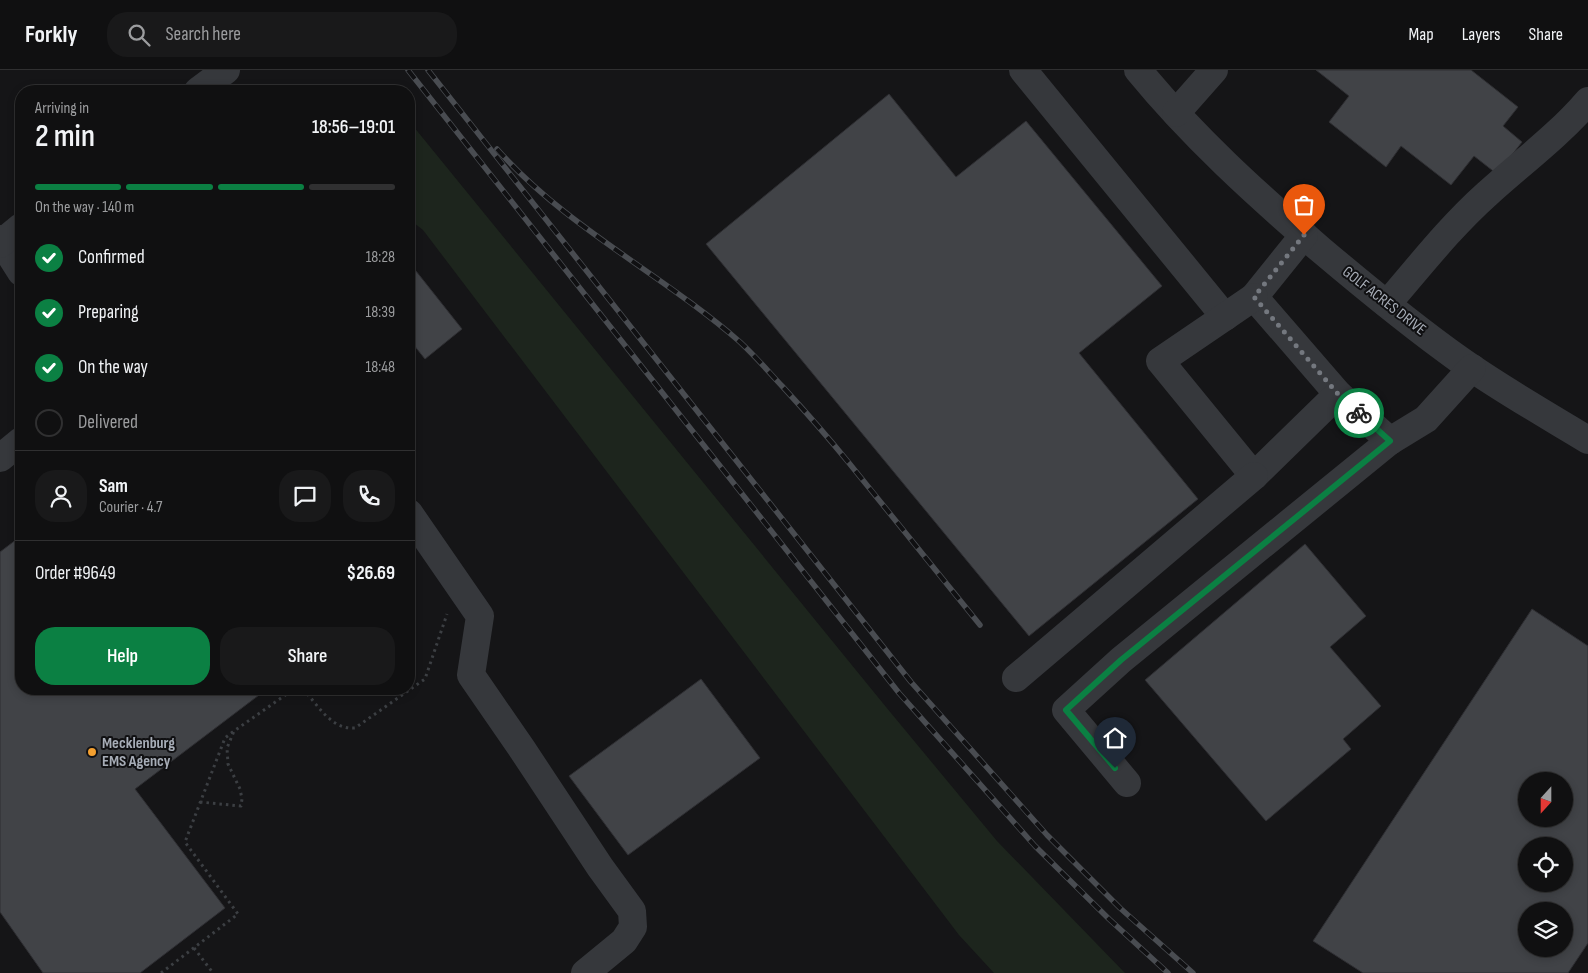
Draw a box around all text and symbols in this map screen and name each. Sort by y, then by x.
search box [107,12,457,57]
text: Forkly [25,20,77,49]
icon: search [125,21,153,49]
text: Search here [165,23,241,46]
text: Map [1409,24,1434,45]
text: Layers [1462,24,1501,45]
text: Share [1529,24,1563,45]
text: Arriving in [35,99,89,118]
text: 18:56–19:01 [312,116,395,139]
text: 2 min [35,117,95,156]
pin [1283,184,1325,235]
icon: bag [1290,191,1318,219]
text: On the way · 140 m [35,198,134,217]
icon: check [35,244,63,272]
text: Confirmed [78,246,145,269]
text: 18:28 [366,248,395,267]
street label: GOLF ACRES DRIVE [1338,262,1430,340]
icon: check [35,299,63,327]
text: Preparing [78,301,139,324]
text: 18:39 [366,303,395,322]
icon: check [35,354,63,382]
text: On the way [78,356,148,379]
text: 18:48 [366,358,395,377]
courier [1334,388,1384,438]
icon: bike [1345,399,1373,427]
text: Delivered [78,411,138,434]
button: person [35,470,87,522]
button: chat [279,470,331,522]
button: phone [343,470,395,522]
text: Sam [99,475,128,498]
text: Courier · 4.7 [99,498,162,517]
text: Order #9649 [35,562,116,585]
text: $26.69 [346,562,395,585]
button: Help [35,627,210,685]
button: Share [220,627,395,685]
pin [1094,717,1136,768]
icon: home [1101,724,1129,752]
place label: Mecklenburg EMS Agency [102,734,175,771]
marker: Mecklenburg EMS Agency [86,746,98,758]
north arrow [1518,772,1572,828]
map controls [1518,772,1573,957]
button: locate [1518,837,1573,892]
button: layers [1518,902,1573,957]

